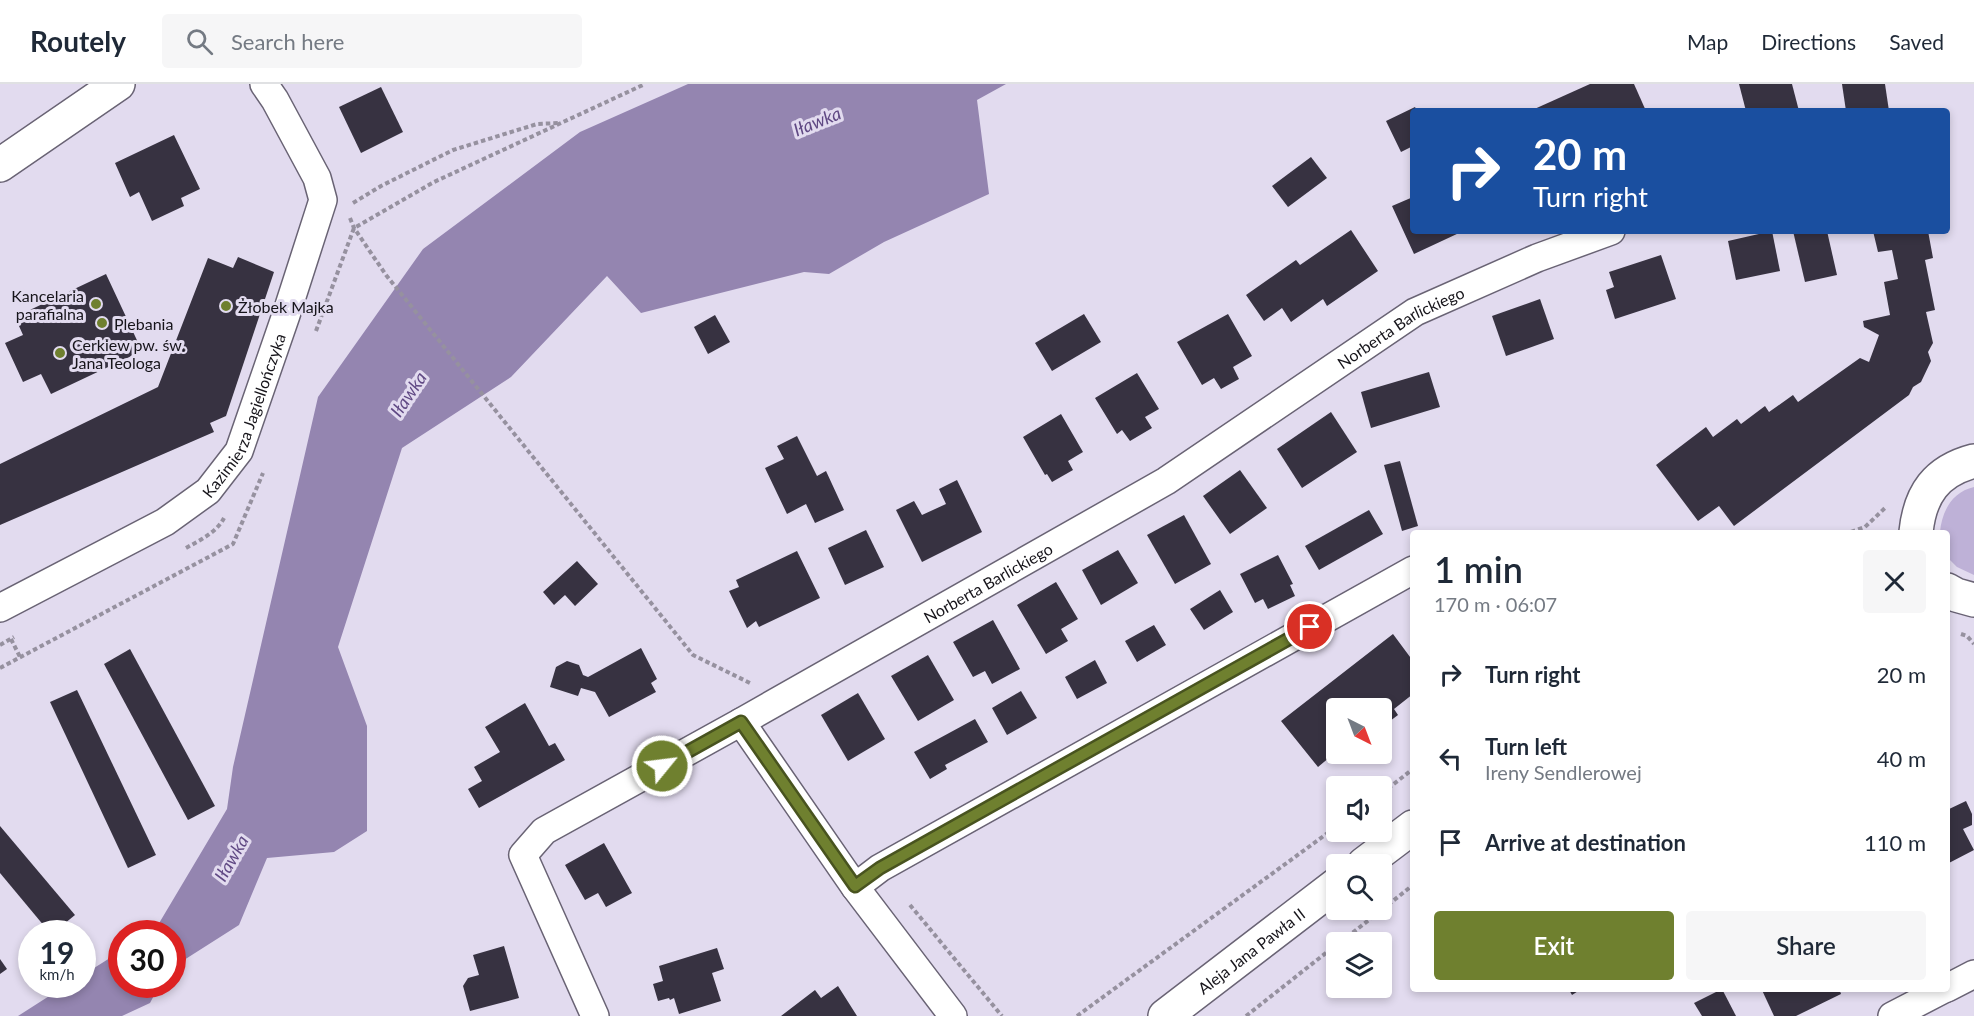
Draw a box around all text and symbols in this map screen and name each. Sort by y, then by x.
search box [162,14,582,68]
text: Routely [30,24,126,58]
icon: search [183,25,216,58]
text: Search here [231,28,344,55]
text: Map [1687,29,1728,54]
text: Directions [1761,29,1856,54]
text: Saved [1889,29,1944,54]
water label: Iławka [790,102,844,140]
text: 20 m [1533,129,1627,179]
icon: right [1434,132,1512,210]
text: Turn right [1533,180,1648,213]
street label: Norberta Barlickiego [1333,282,1467,372]
place label: Kancelaria parafialna [11,286,84,323]
marker: Kancelaria parafialna [89,297,103,311]
place label: Żłobek Majka [238,297,334,316]
marker: Żłobek Majka [219,299,233,313]
place label: Plebania [114,314,173,333]
marker: Plebania [95,316,109,330]
street label: Kazimierza Jagiellończyka [198,331,289,501]
place label: Cerkiew pw. św. Jana Teologa [72,335,185,372]
marker: Cerkiew pw. św. Jana Teologa [53,346,67,360]
water label: Iławka [385,367,431,421]
street label: Norberta Barlickiego [920,538,1055,626]
text: 1 min [1434,547,1523,591]
button: close [1863,550,1926,613]
text: 170 m · 06:07 [1434,592,1557,616]
pin [1284,601,1335,652]
icon: arrive [1293,610,1326,643]
icon: right [1434,658,1467,691]
text: Turn right [1485,661,1580,688]
text: 20 m [1877,661,1926,688]
north arrow [1326,698,1392,764]
map controls [1326,698,1392,998]
text: Turn left [1485,733,1567,760]
position arrow [630,734,694,798]
icon: left [1434,742,1467,775]
text: 40 m [1877,745,1926,772]
text: Ireny Sendlerowej [1485,760,1642,784]
button: sound [1326,776,1392,842]
icon: arrive [1434,826,1467,859]
text: Arrive at destination [1485,829,1686,856]
text: 110 m [1864,829,1926,856]
water label: Iławka [209,831,253,885]
button: search [1326,854,1392,920]
street label: Aleja Jana Pawła II [1193,903,1308,997]
button: Exit [1434,911,1674,980]
button: Share [1686,911,1926,980]
speed limit sign: 30 [108,920,186,998]
button: layers [1326,932,1392,998]
text: 19 [40,934,74,970]
text: km/h [39,965,75,983]

